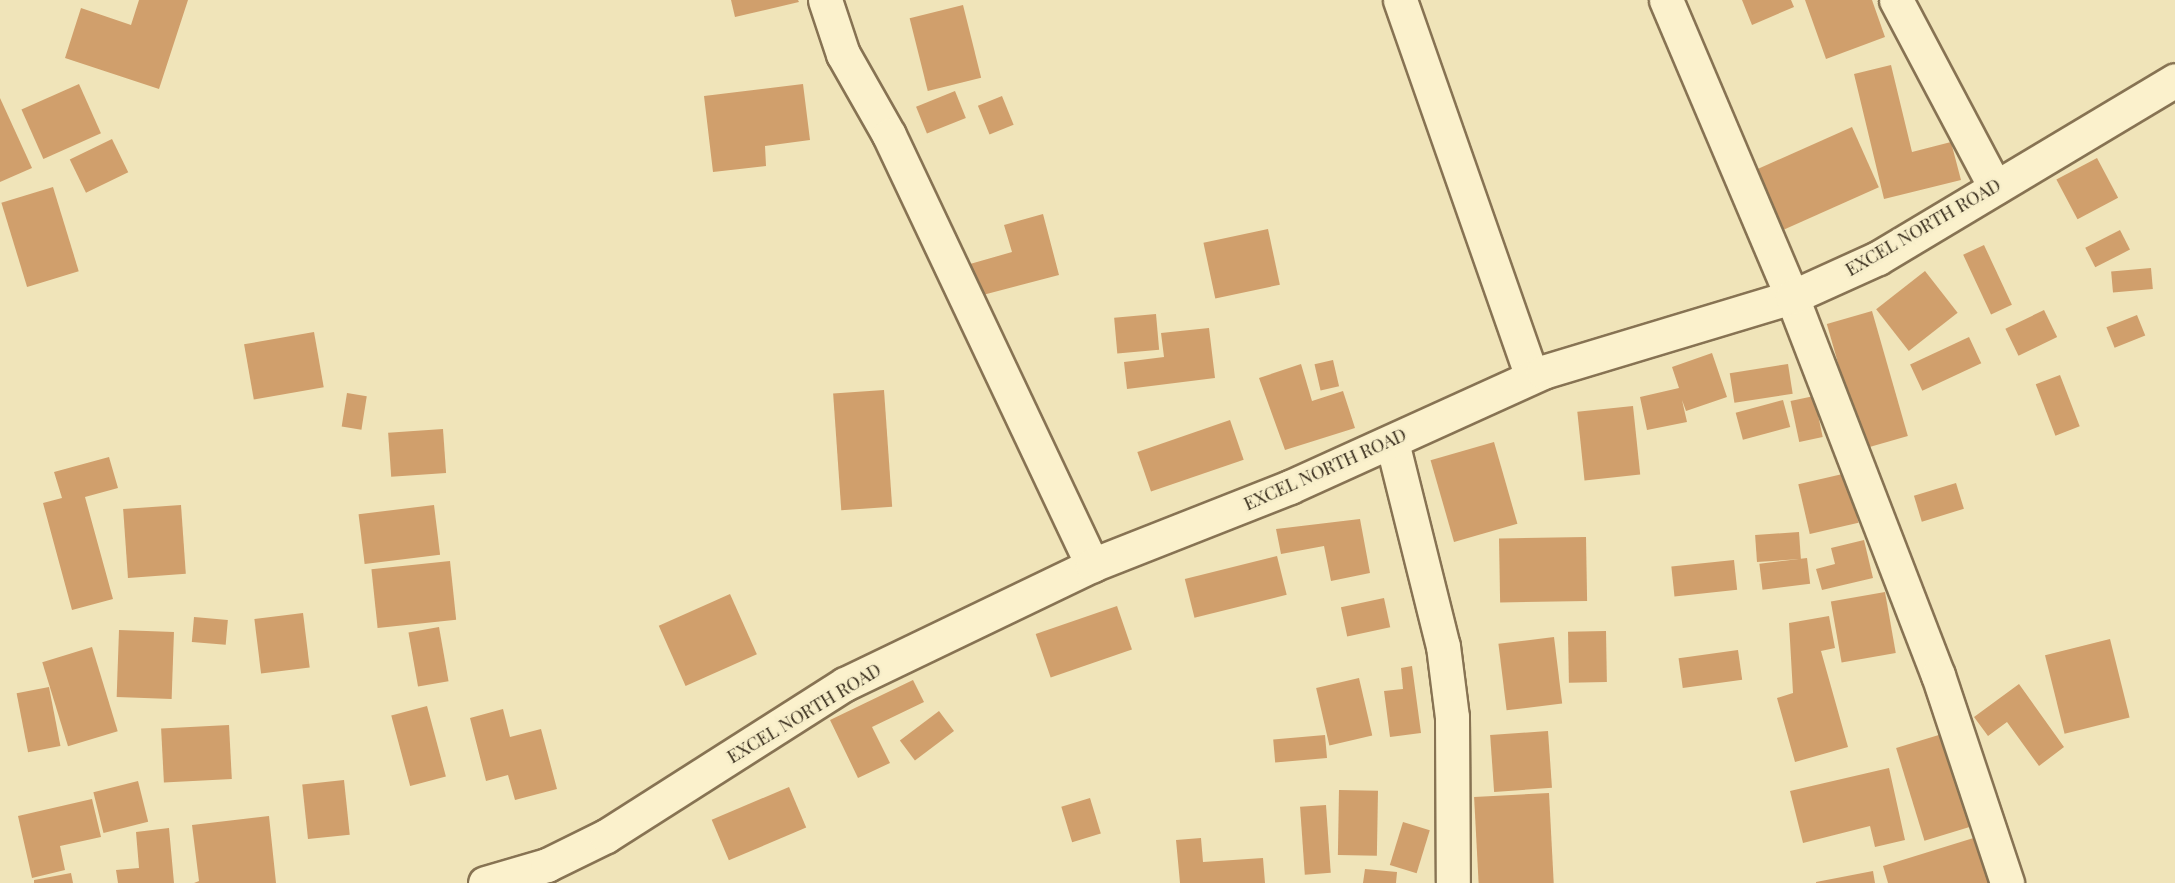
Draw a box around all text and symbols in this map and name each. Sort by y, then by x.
street label: EXCEL NORTH ROAD [1842,174,2004,280]
street label: EXCEL NORTH ROAD [1240,423,1410,515]
street label: EXCEL NORTH ROAD [723,659,885,767]

